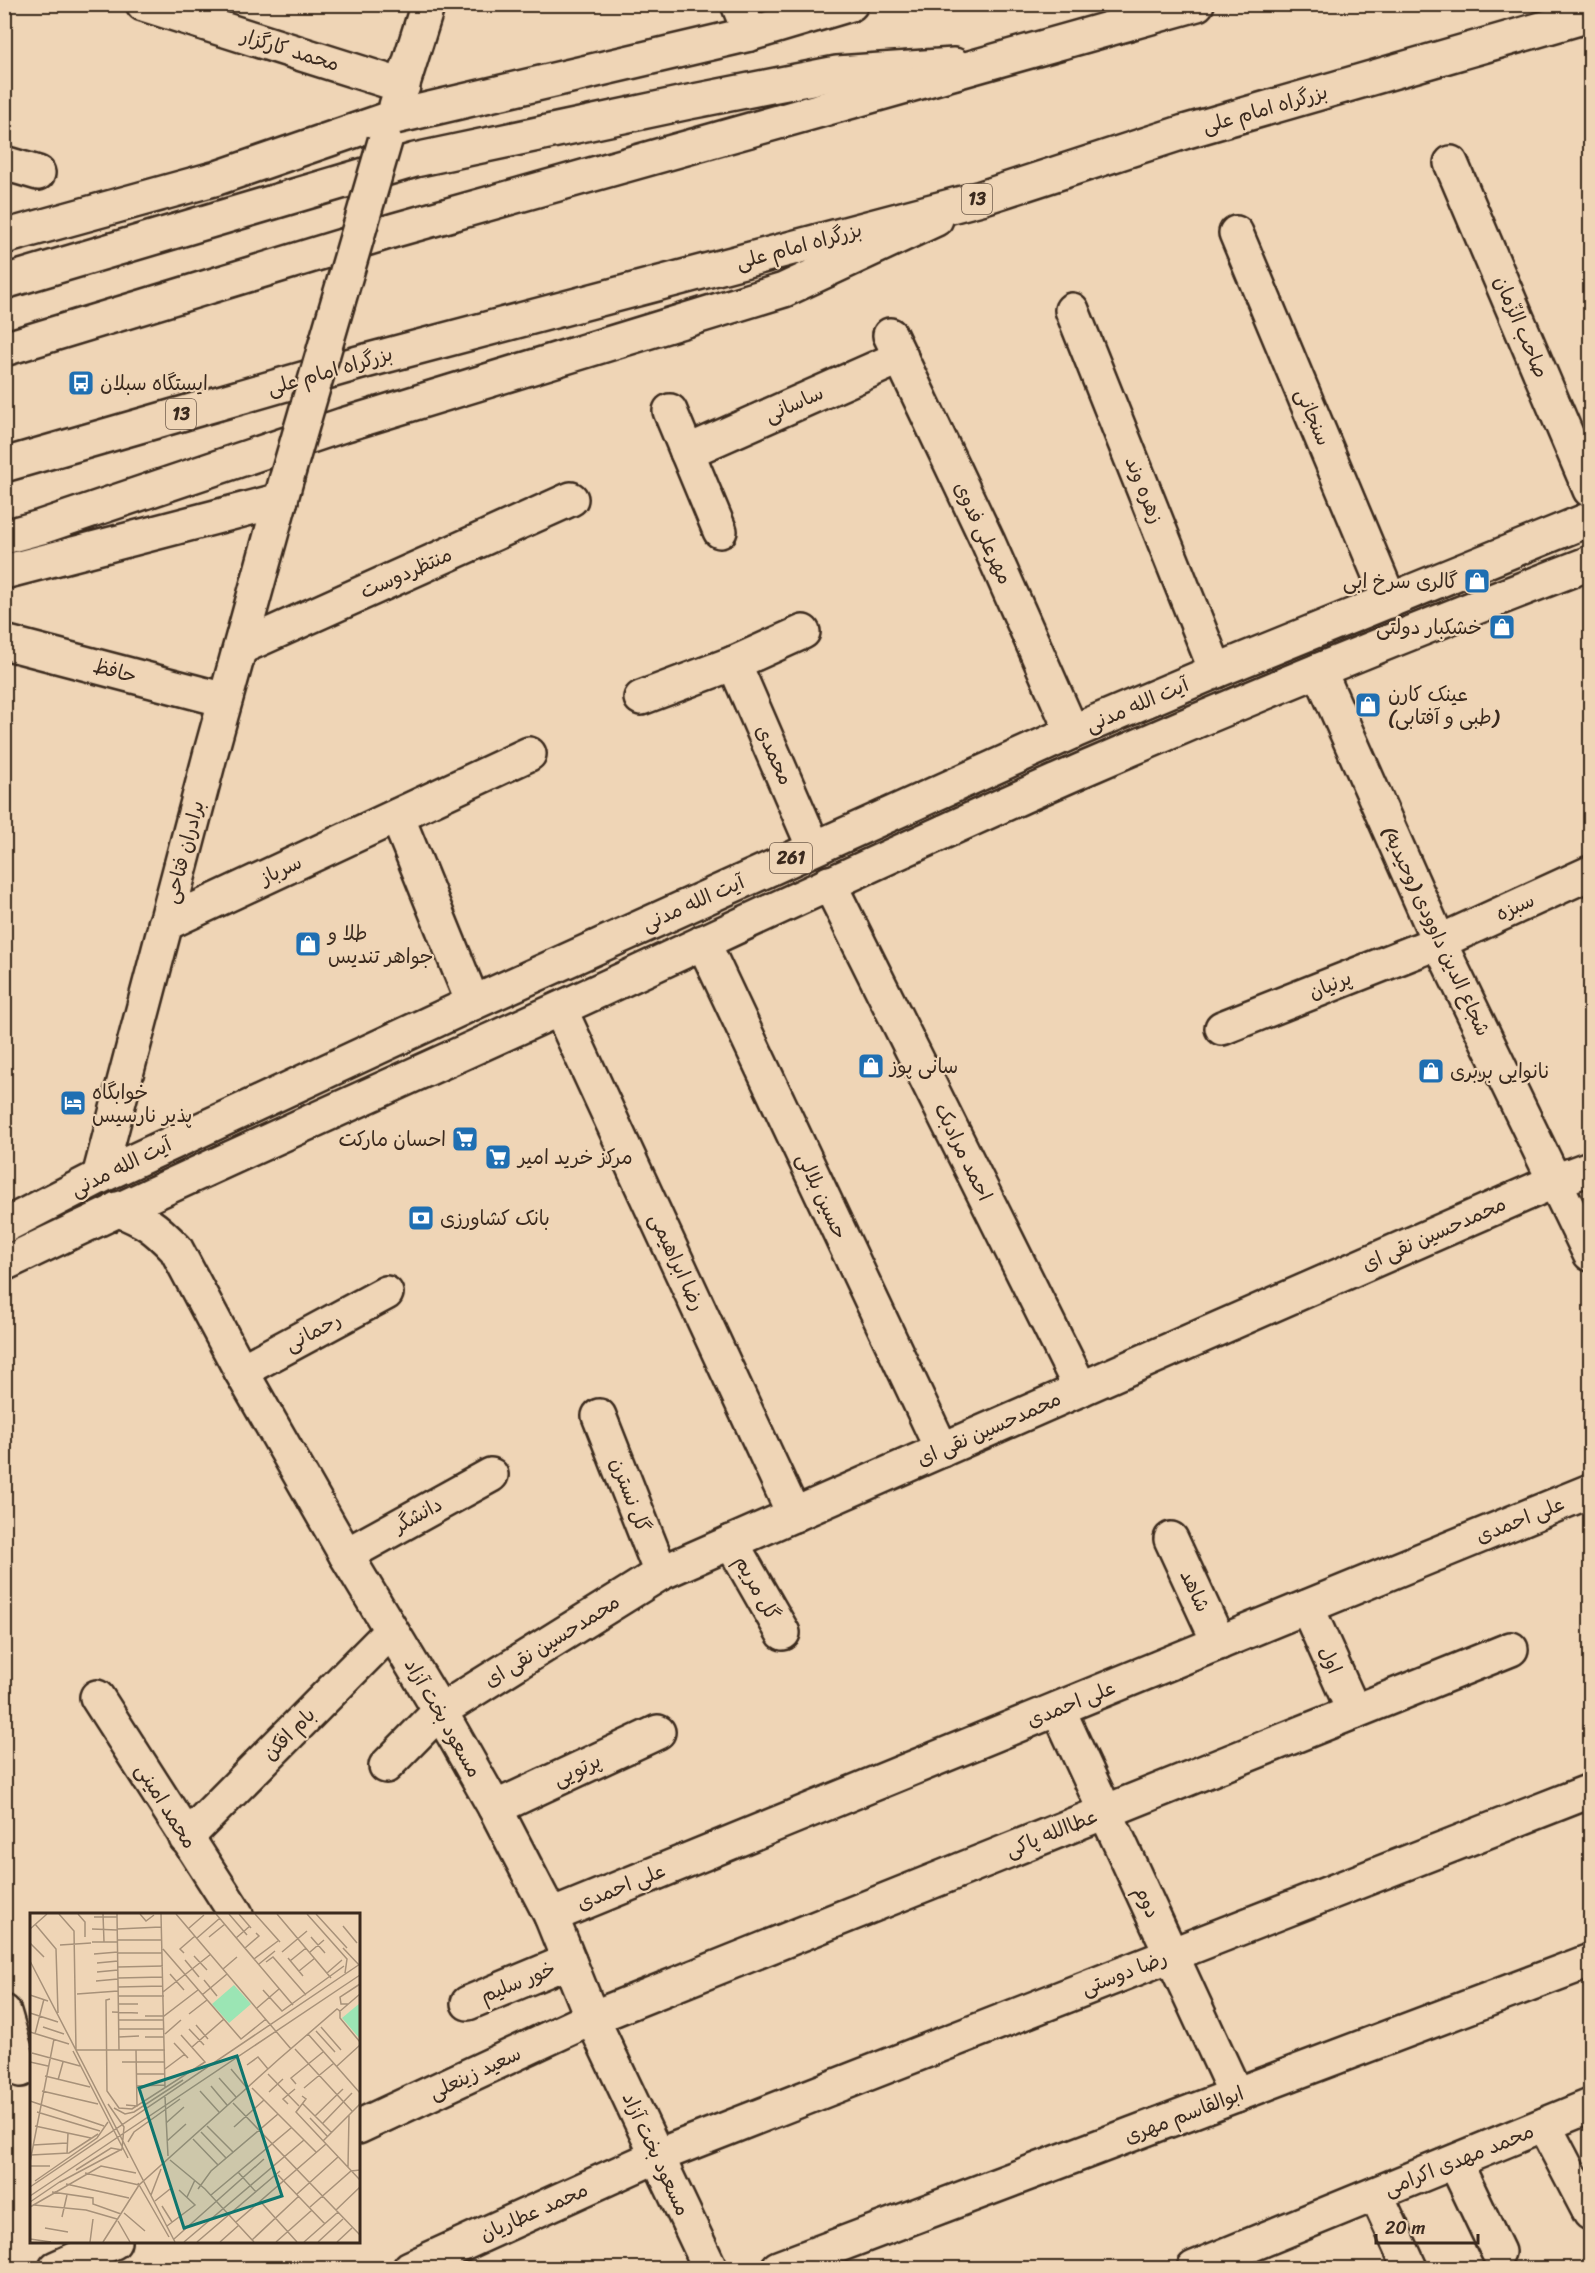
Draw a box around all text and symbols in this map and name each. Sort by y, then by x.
street label: محمد کارگزار [235,18,344,82]
street label: بزرگراه امام علی [1198,74,1332,144]
road number: 13 [962,184,992,214]
street label: بزرگراه امام علی [732,212,866,280]
street label: صاحب الزّمان [1484,270,1558,384]
street label: بزرگراه امام علی [263,336,397,406]
place label: ایستگاه سبلان [100,366,208,401]
bus stop icon: ایستگاه سبلان [66,368,96,398]
street label: ساسانی [759,375,829,433]
street label: سنجانی [1285,383,1341,451]
road number: 13 [166,399,196,429]
street label: زهره وند [1115,451,1173,529]
street label: مهرعلی فدوی [944,475,1022,591]
street label: منتظردوست [354,537,458,609]
place label: گالری سرخ ابی [1343,564,1458,599]
shop icon: گالری سرخ ابی [1462,566,1492,596]
place label: خشکبار دولتی [1376,610,1482,645]
shop icon: خشکبار دولتی [1487,612,1517,642]
street label: حافظ [89,648,141,694]
street label: آیت الله مدنی [1080,667,1195,742]
place label: عینک کارن (طبی و آفتابی) [1388,677,1500,735]
shop icon: عینک کارن (طبی و آفتابی) [1353,690,1383,720]
street label: محمدی [745,719,803,791]
street label: برادران فتاحی [153,796,215,908]
street label: شجاع الدین داوودی (وحیدیه) [1372,820,1500,1042]
road number: 261 [770,843,812,873]
street label: سرباز [252,845,308,896]
street label: آیت الله مدنی [636,864,751,941]
street label: سبزه [1490,883,1540,931]
place label: طلا و جواهر تندیس [326,916,433,974]
shop icon: طلا و جواهر تندیس [293,929,323,959]
street label: پرنیان [1303,960,1357,1010]
place label: سانی پوز [888,1049,958,1084]
shop icon: سانی پوز [856,1051,886,1081]
place label: نانوایی بربری [1450,1054,1550,1089]
shop icon: نانوایی بربری [1416,1056,1446,1086]
place label: خوابگاه پذیر نارسیس [92,1075,192,1133]
hotel icon: خوابگاه پذیر نارسیس [58,1088,88,1118]
street label: احمد مرادبک [924,1097,1002,1207]
place label: احسان مارکت [338,1122,446,1157]
supermarket icon: احسان مارکت [450,1124,480,1154]
street label: آیت الله مدنی [64,1127,179,1207]
place label: مرکز خرید امیر [516,1140,633,1175]
supermarket icon: مرکز خرید امیر [483,1142,513,1172]
street label: حسین بلالی [787,1147,857,1245]
street label: محمدحسین نقی ای [1356,1186,1512,1282]
place label: بانک کشاورزی [440,1201,550,1236]
bank icon: بانک کشاورزی [406,1203,436,1233]
street label: رضا ابراهیمی [639,1207,715,1317]
street label: رحمانی [278,1302,348,1362]
street label: محمدحسین نقی ای [911,1381,1067,1477]
street label: گل نسترن [600,1452,660,1538]
street label: علی احمدی [1470,1486,1570,1554]
street label: دانشگر [385,1487,449,1544]
street label: گل مریم [725,1549,789,1627]
street label: شاهد [1170,1564,1220,1618]
street label: محمدحسین نقی ای [477,1585,627,1697]
street label: اول [1308,1640,1352,1680]
street label: مسعود بخت آزاد [395,1651,491,1785]
street label: علی احمدی [1021,1670,1121,1738]
street label: بام افکن [254,1699,324,1769]
street label: پرتویی [547,1744,607,1796]
street label: محمد امینی [126,1756,206,1856]
street label: عطاالله پاکی [1000,1798,1104,1868]
street label: علی احمدی [571,1853,671,1921]
street label: دوم [1124,1880,1170,1924]
inset map [30,1913,360,2243]
street label: رضا دوستی [1076,1941,1172,2005]
street label: خور سلیم [475,1951,561,2013]
street label: سعید زینعلی [423,2036,527,2110]
street label: ابوالقاسم مهری [1119,2076,1249,2154]
street label: مسعود بخت آزاد [612,2086,700,2222]
street label: محمد مهدی اکرامی [1379,2114,1539,2206]
street label: محمد عطاریان [474,2172,594,2252]
scale bar [1376,2207,1478,2245]
text: 20 m [1385,2212,1425,2244]

